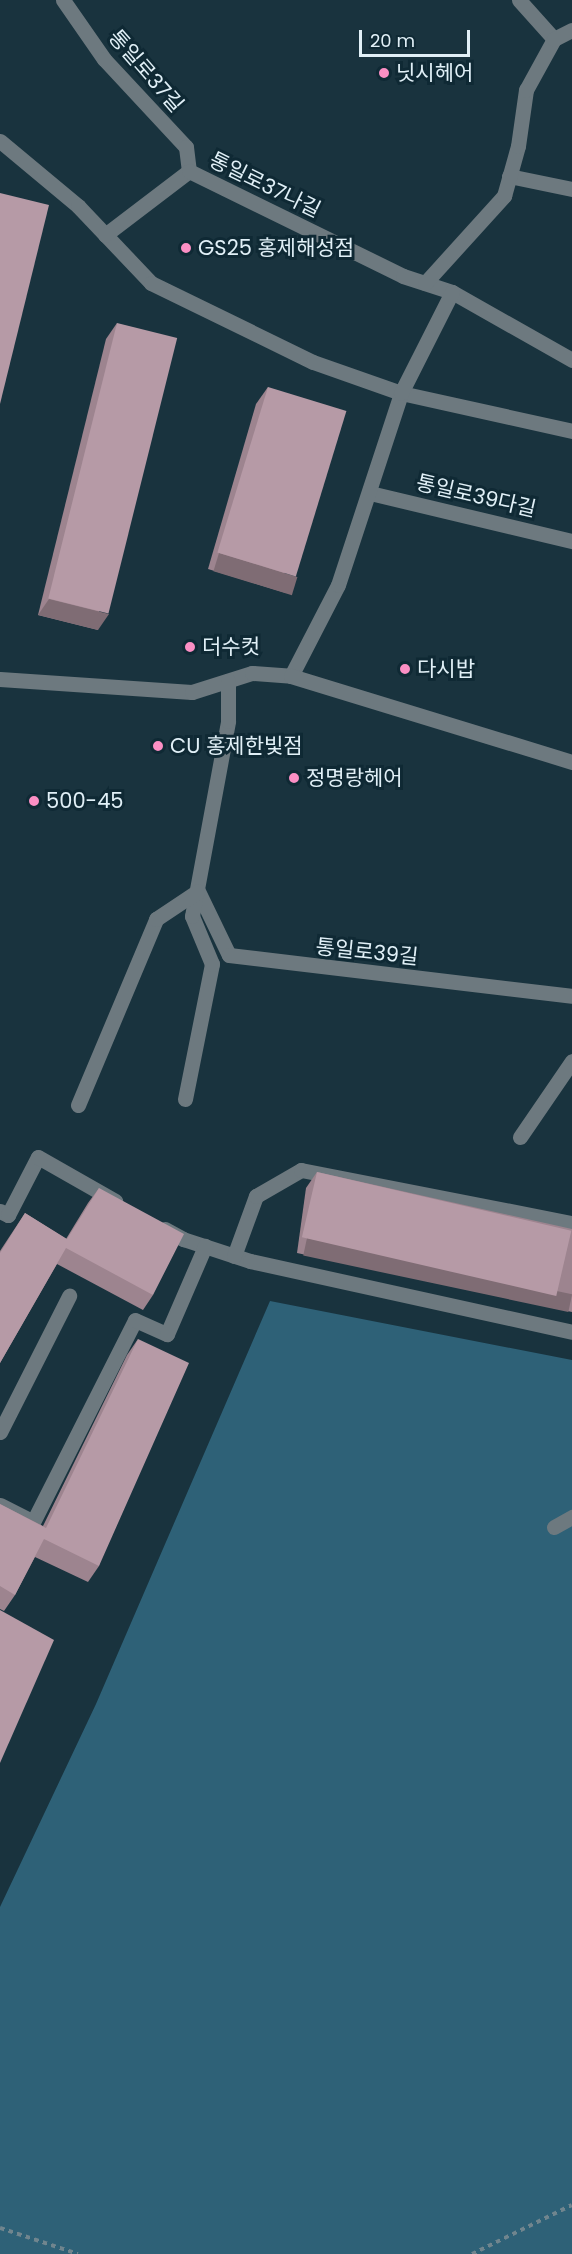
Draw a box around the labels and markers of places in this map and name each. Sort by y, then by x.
place label: 닛시헤어 [396,60,473,86]
marker: 닛시헤어 [377,66,391,80]
place label: GS25 홍제해성점 [198,235,354,261]
marker: GS25 홍제해성점 [179,241,193,255]
place label: 더수컷 [202,634,260,660]
marker: 더수컷 [183,640,197,654]
place label: 다시밥 [417,656,475,682]
marker: 다시밥 [398,662,412,676]
place label: CU 홍제한빛점 [170,733,303,759]
marker: CU 홍제한빛점 [151,739,165,753]
place label: 정명랑헤어 [306,765,403,791]
marker: 정명랑헤어 [287,771,301,785]
place label: 500-45 [46,788,124,814]
marker: 500-45 [27,794,41,808]

